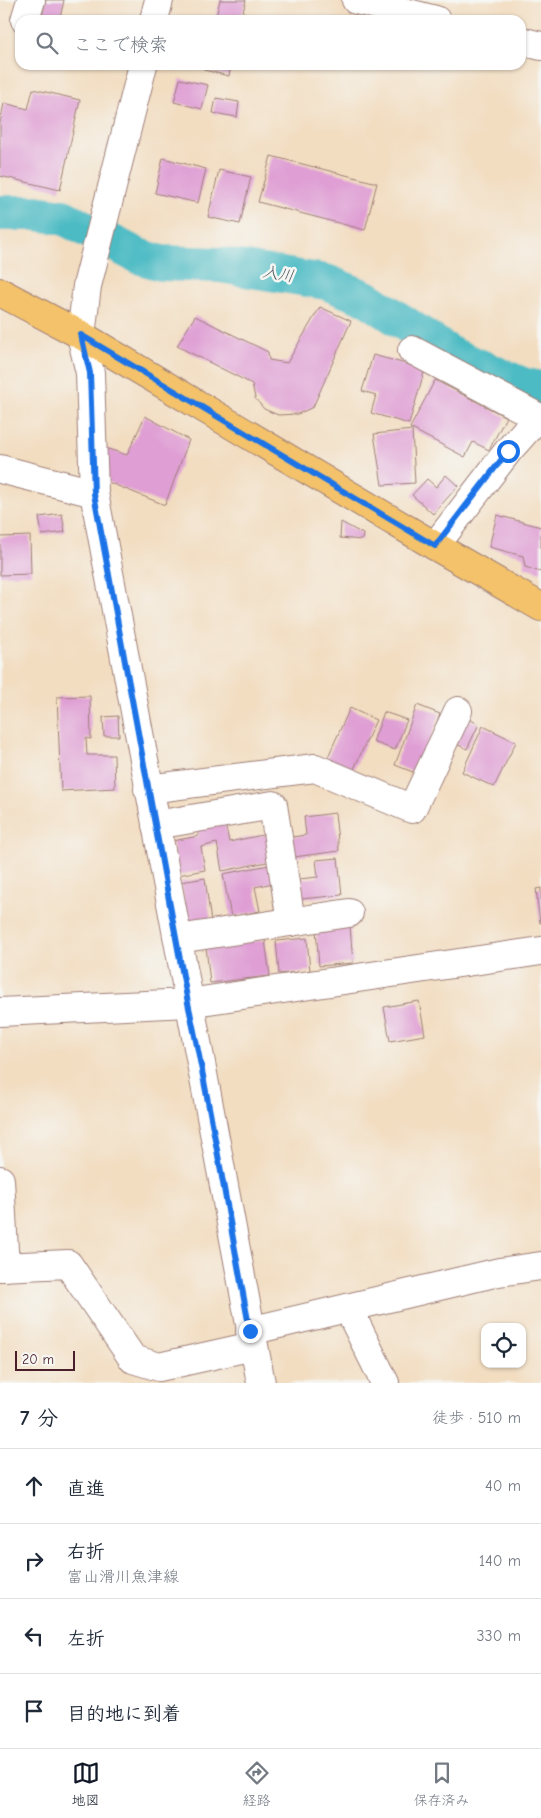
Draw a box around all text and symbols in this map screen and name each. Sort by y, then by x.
search box [15,15,526,70]
icon: search [33,29,61,57]
text: ここで検索 [73,34,168,56]
water label: 入川 [261,263,295,285]
route start [497,440,520,463]
route end [239,1320,262,1343]
map controls [481,1323,526,1368]
button: locate [481,1323,526,1368]
scale bar [15,1348,75,1371]
text: 20 m [22,1351,54,1368]
text: 7 分 [20,1406,58,1430]
text: 徒歩 · 510 m [432,1409,521,1427]
icon: ahead [20,1472,48,1500]
text: 40 m [485,1477,521,1495]
text: 直進 [67,1478,105,1500]
text: 右折 [67,1541,105,1563]
icon: right [20,1547,48,1575]
text: 140 m [479,1552,521,1570]
text: 富山滑川魚津線 [67,1568,179,1586]
icon: left [20,1622,48,1650]
text: 330 m [476,1627,521,1645]
text: 左折 [67,1628,105,1650]
icon: arrive [20,1697,48,1725]
text: 目的地に到着 [67,1703,181,1725]
tab: 地図 [72,1759,100,1809]
tab: 経路 [243,1759,271,1809]
tab: 保存済み [414,1759,470,1809]

